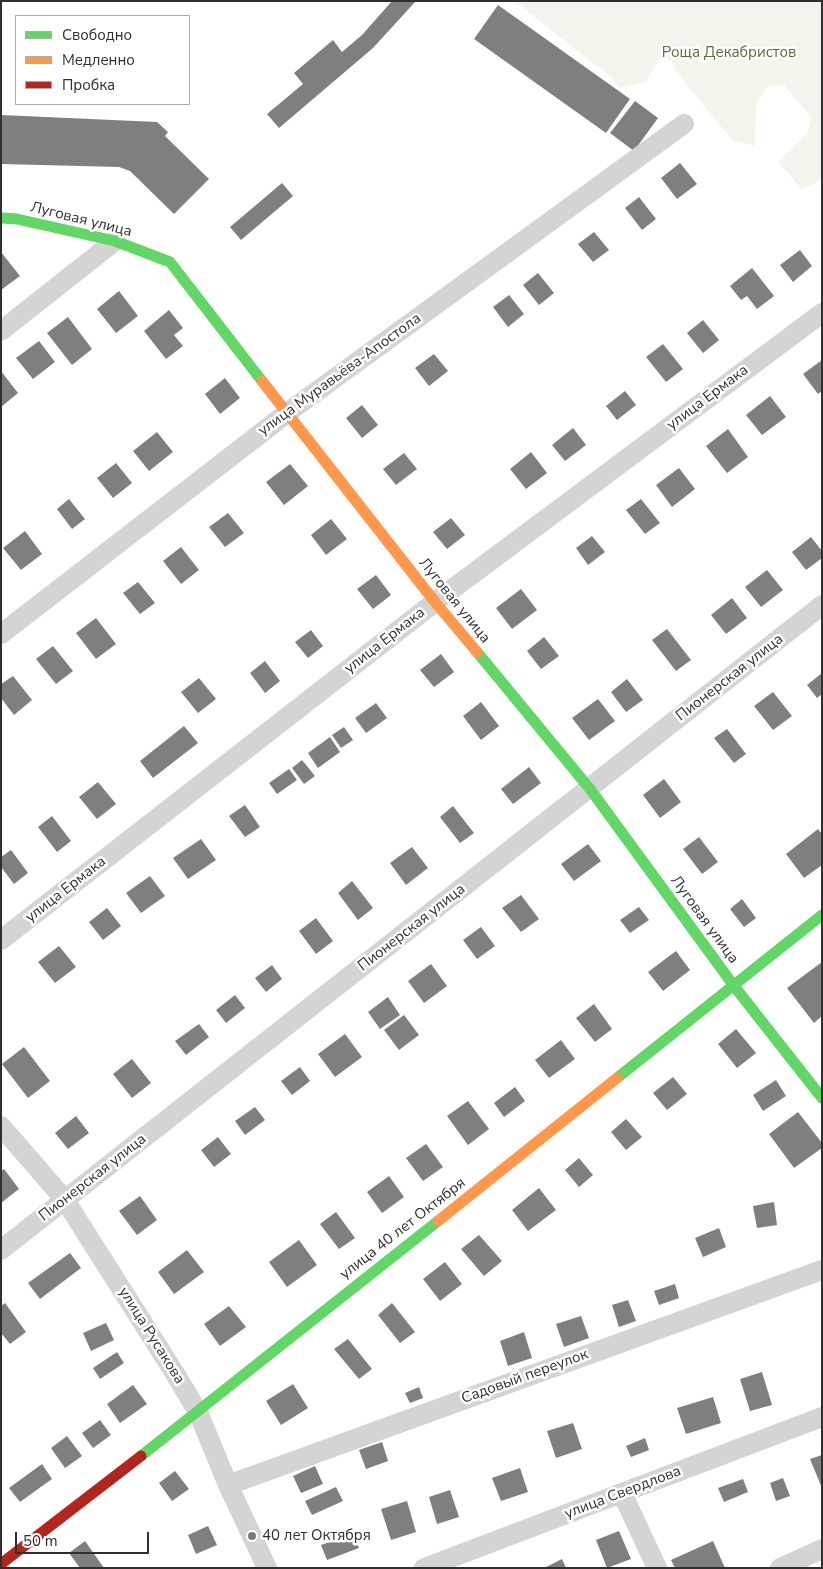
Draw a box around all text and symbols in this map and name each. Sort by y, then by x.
legend [15,15,190,105]
text: Свободно [62,25,132,45]
park label: Роща Декабристов [662,44,796,62]
text: Медленно [62,50,135,70]
text: Пробка [62,75,115,95]
street label: Луговая улица [28,199,134,241]
street label: улица Муравьёва-Апостола [255,310,425,440]
street label: улица Ермака [664,362,752,434]
street label: Луговая улица [414,555,494,647]
street label: улица Ермака [341,604,429,678]
street label: Пионерская улица [673,631,787,725]
street label: улица Ермака [22,853,110,927]
street label: Луговая улица [666,873,742,967]
street label: Пионерская улица [355,881,469,975]
street label: Пионерская улица [36,1131,150,1225]
street label: улица 40 лет Октября [337,1174,469,1284]
street label: улица Русакова [114,1284,188,1388]
street label: Садовый переулок [459,1346,591,1408]
street label: улица Свердлова [562,1463,684,1523]
scale bar [18,1522,151,1554]
place label: 40 лет Октября [262,1527,371,1545]
marker: 40 лет Октября [246,1530,258,1542]
text: 50 m [23,1531,58,1551]

